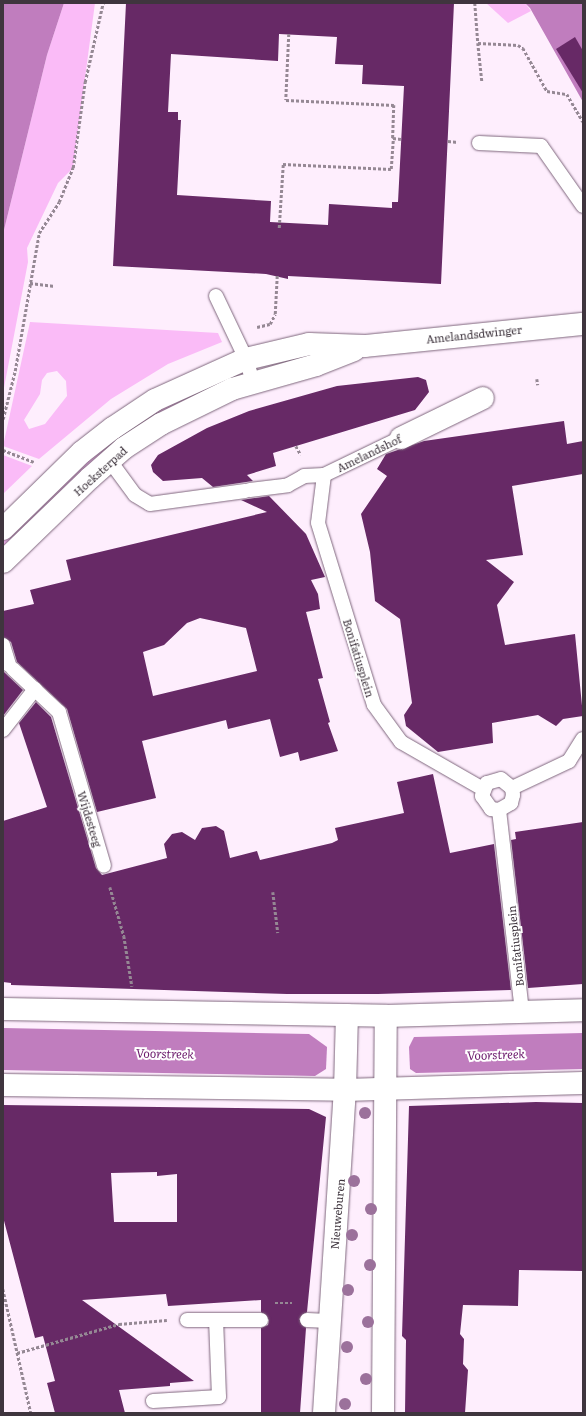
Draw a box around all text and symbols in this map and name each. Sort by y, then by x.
street label: Amelandsdwinger [426,322,522,346]
street label: Amelandshof [334,432,404,474]
street label: Hoeksterpad [71,444,129,498]
street label: Bonifatiusplein [341,617,377,699]
street label: Wijdesteeg [75,789,105,849]
street label: Bonifatiusplein [504,905,526,987]
water label: Voorstreek [136,1046,194,1062]
water label: Voorstreek [467,1047,525,1063]
street label: Nieuweburen [327,1178,347,1250]

